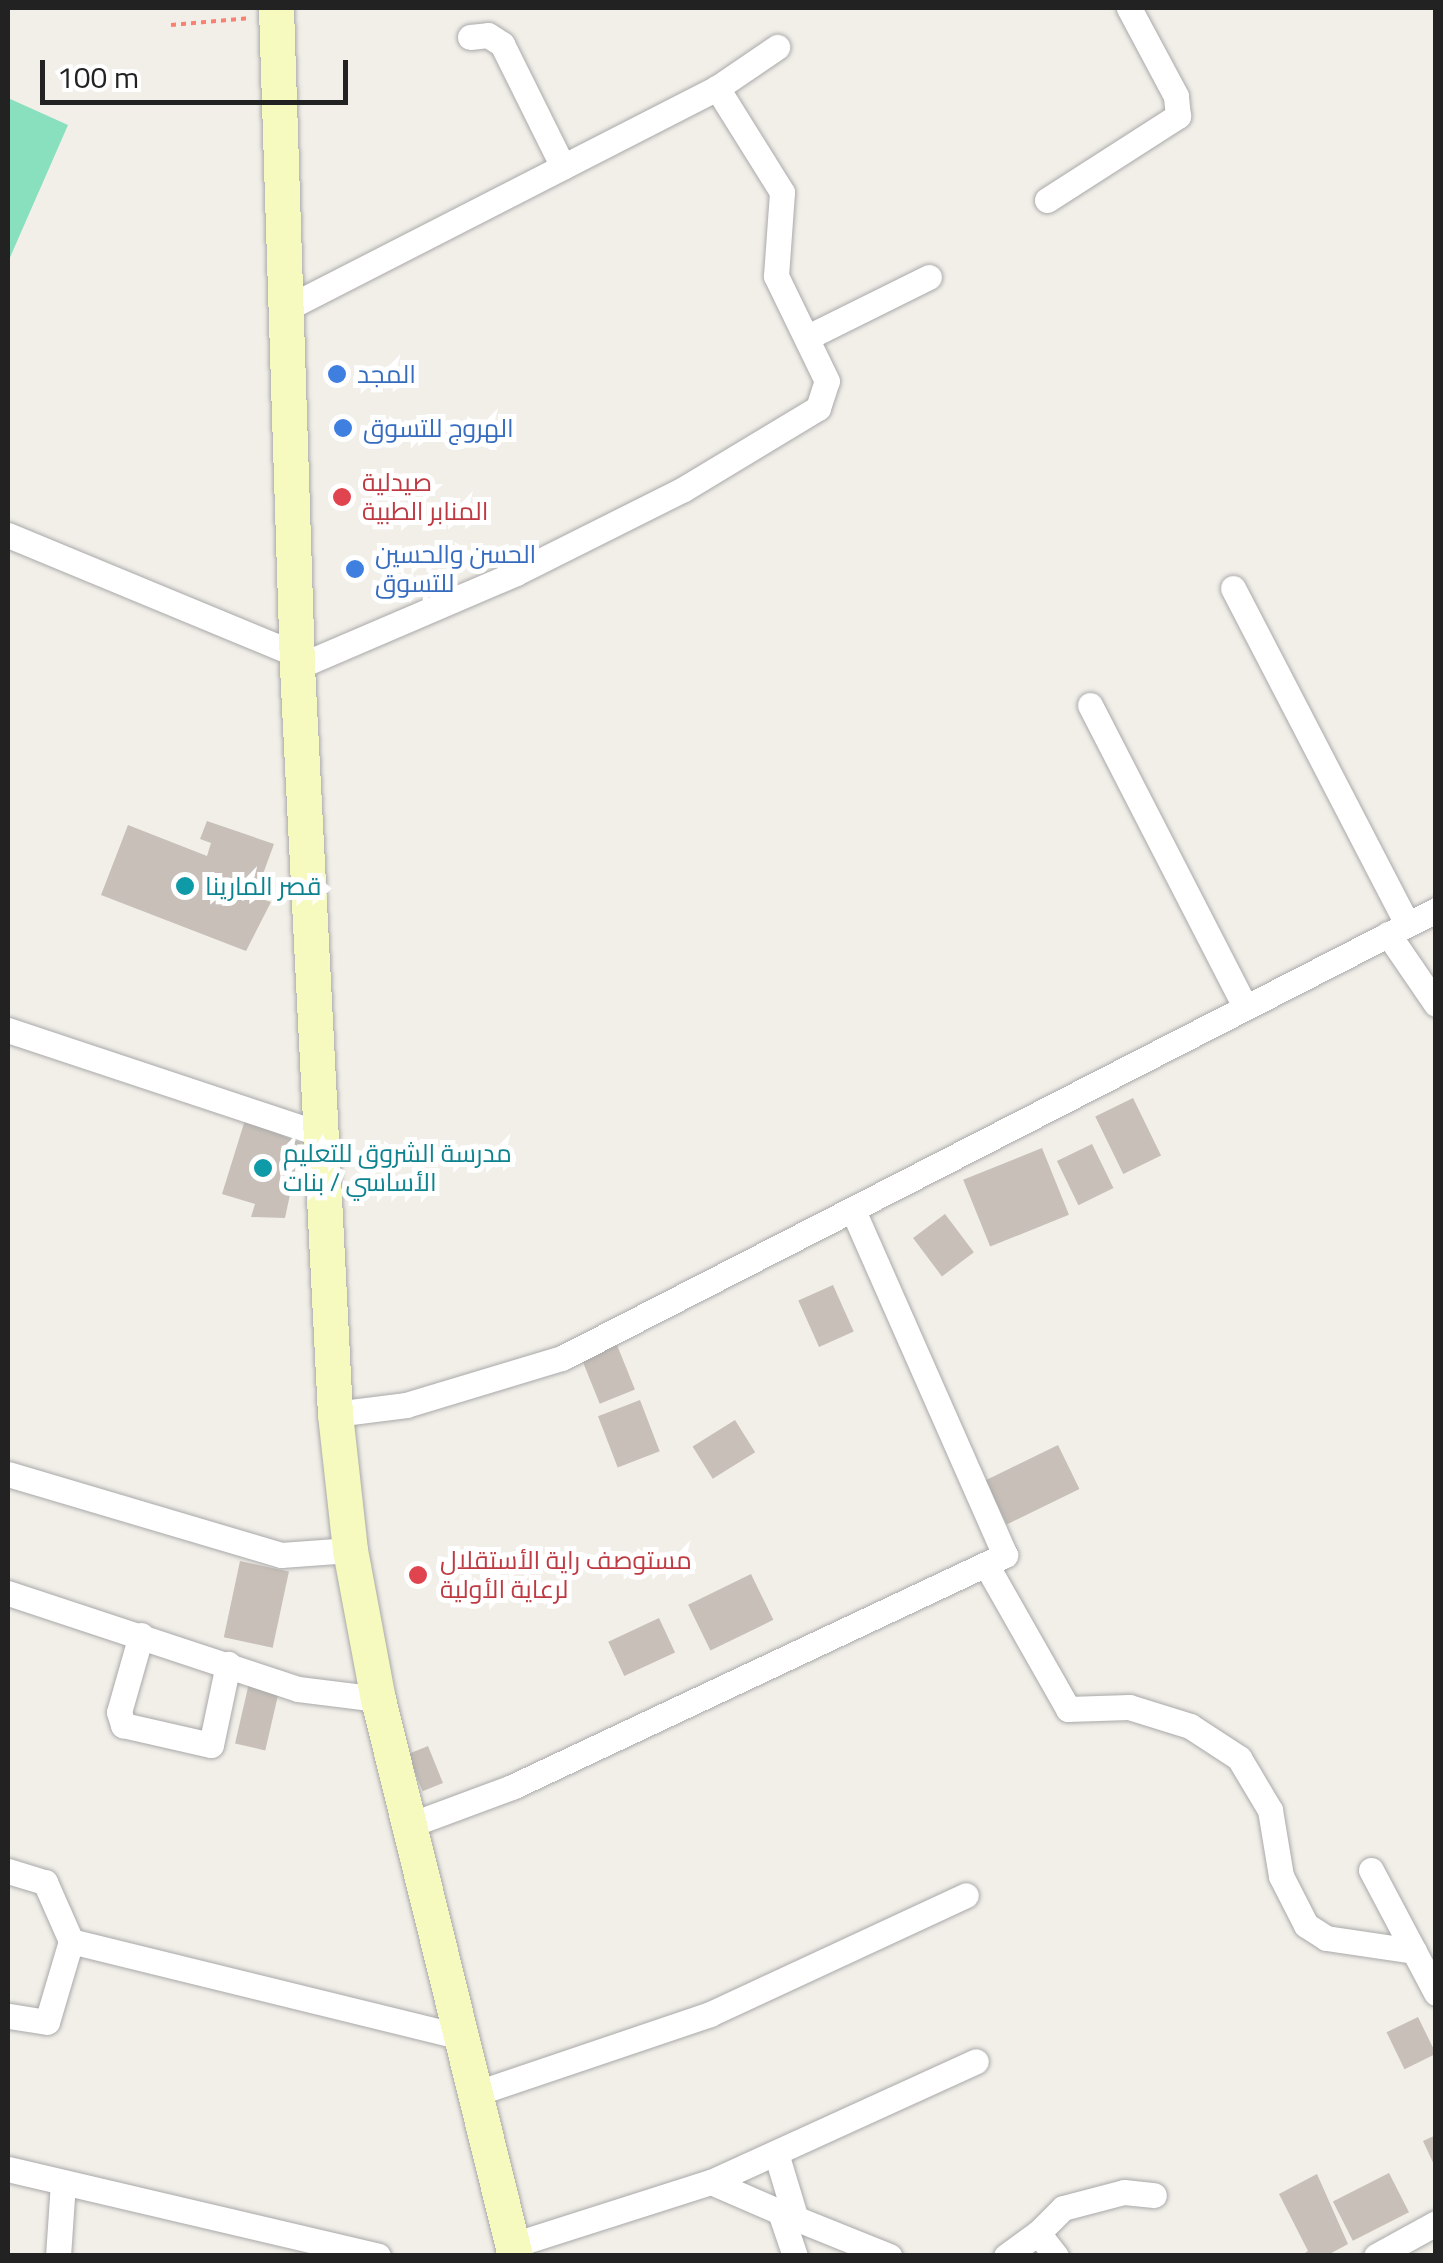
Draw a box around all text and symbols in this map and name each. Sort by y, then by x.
scale bar [45,40,352,102]
text: 100 m [57,54,139,100]
place label: المجد [357,359,416,389]
marker: المجد [326,363,348,385]
place label: الهروج للتسوق [363,413,514,443]
marker: الهروج للتسوق [332,417,354,439]
place label: صيدلية المنابر الطبية [362,468,488,527]
marker: صيدلية المنابر الطبية [331,486,353,508]
place label: الحسن والحسين للتسوق [375,540,536,599]
marker: الحسن والحسين للتسوق [344,558,366,580]
place label: قصر المارينا [205,871,321,901]
marker: قصر المارينا [174,875,196,897]
place label: مدرسة الشروق للتعليم الأساسي / بنات [283,1139,512,1198]
marker: مدرسة الشروق للتعليم الأساسي / بنات [252,1157,274,1179]
place label: مستوصف راية الأستقلال لرعاية الأولية [440,1546,692,1605]
marker: مستوصف راية الأستقلال لرعاية الأولية [405,1562,431,1588]

